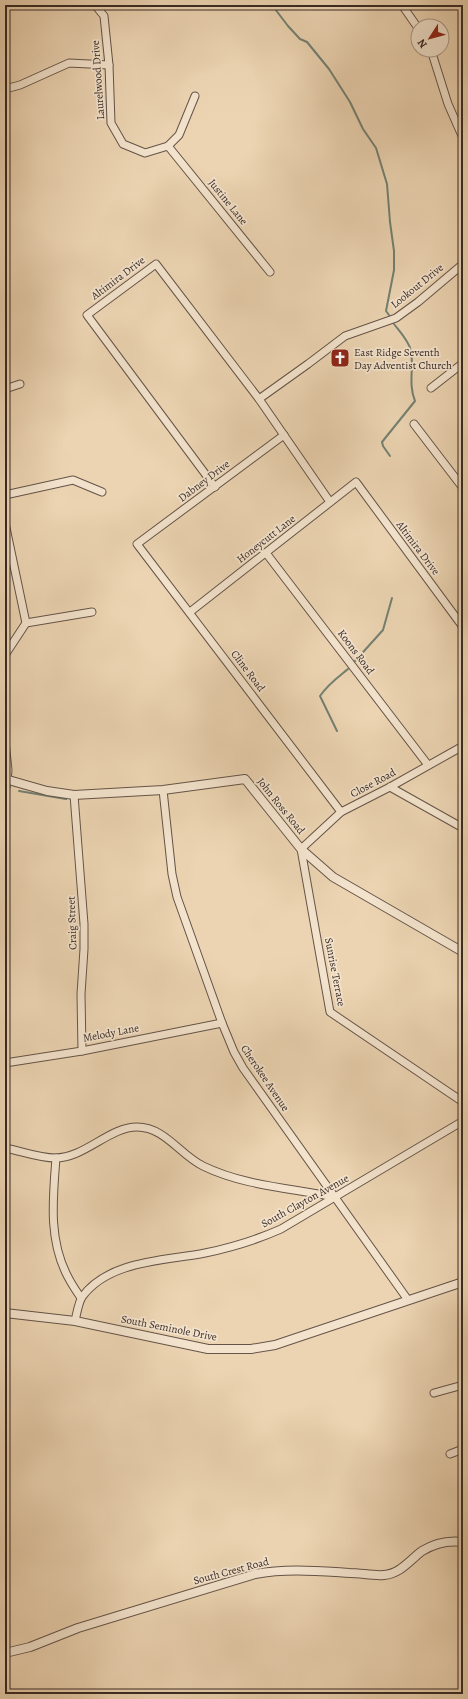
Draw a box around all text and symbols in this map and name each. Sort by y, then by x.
north arrow [410,18,450,58]
text: N [414,36,431,51]
street label: Laurelwood Drive [88,40,108,120]
street label: Justine Lane [205,176,251,228]
street label: Altimira Drive [87,253,148,304]
street label: Lookout Drive [388,260,447,312]
place label: East Ridge Seventh Day Adventist Church [354,345,452,373]
church icon: East Ridge Seventh Day Adventist Church [329,347,351,369]
street label: Dabney Drive [175,457,233,505]
street label: Honeycutt Lane [233,511,299,567]
street label: Altimira Drive [392,517,443,578]
street label: Koons Road [334,626,378,678]
street label: Cline Road [227,647,269,695]
street label: Close Road [348,765,398,801]
street label: John Ross Road [254,775,308,837]
street label: Craig Street [64,896,80,950]
street label: Sunrise Terrace [321,936,349,1008]
street label: Melody Lane [82,1020,140,1046]
street label: Cherokee Avenue [237,1042,293,1114]
street label: South Clayton Avenue [258,1171,352,1231]
street label: South Seminole Drive [120,1311,218,1345]
street label: South Crest Road [192,1554,270,1588]

